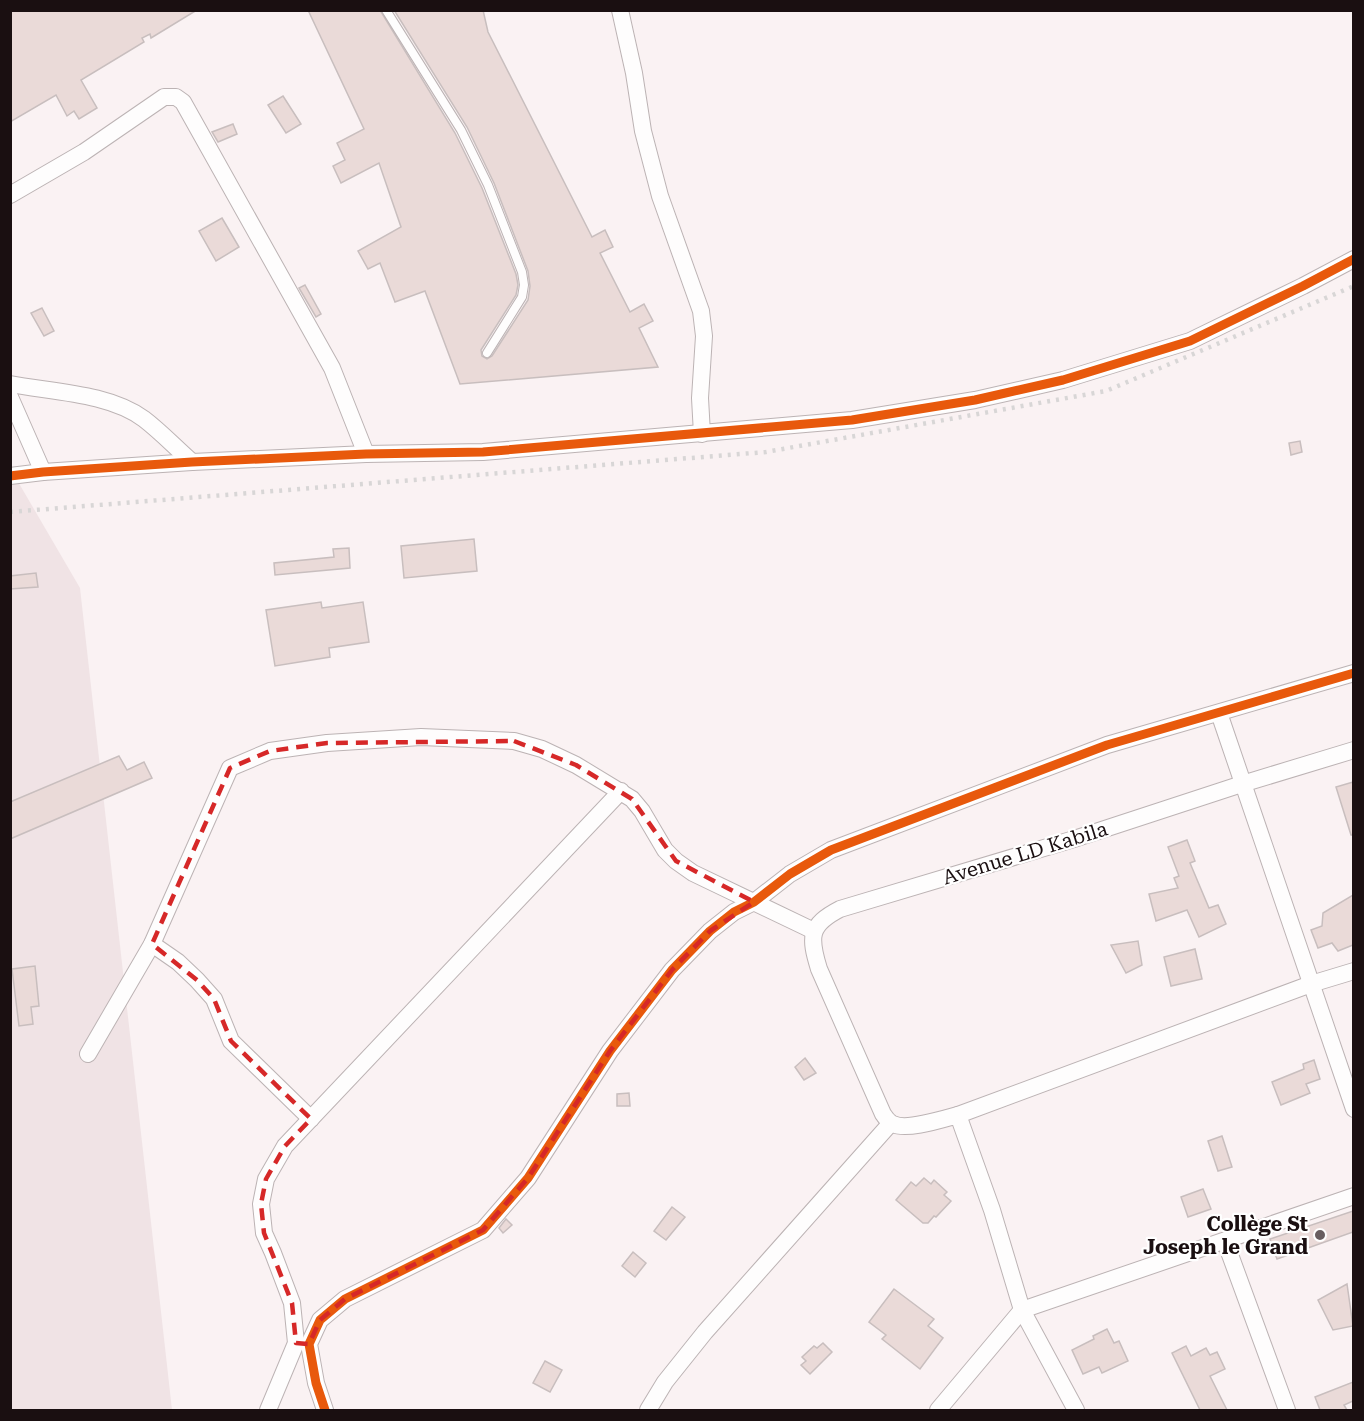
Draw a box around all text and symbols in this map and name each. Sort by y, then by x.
street label: Avenue LD Kabila [940,816,1110,889]
place label: Collège St Joseph le Grand [1143,1212,1309,1259]
marker: Collège St Joseph le Grand [1313,1228,1327,1242]

